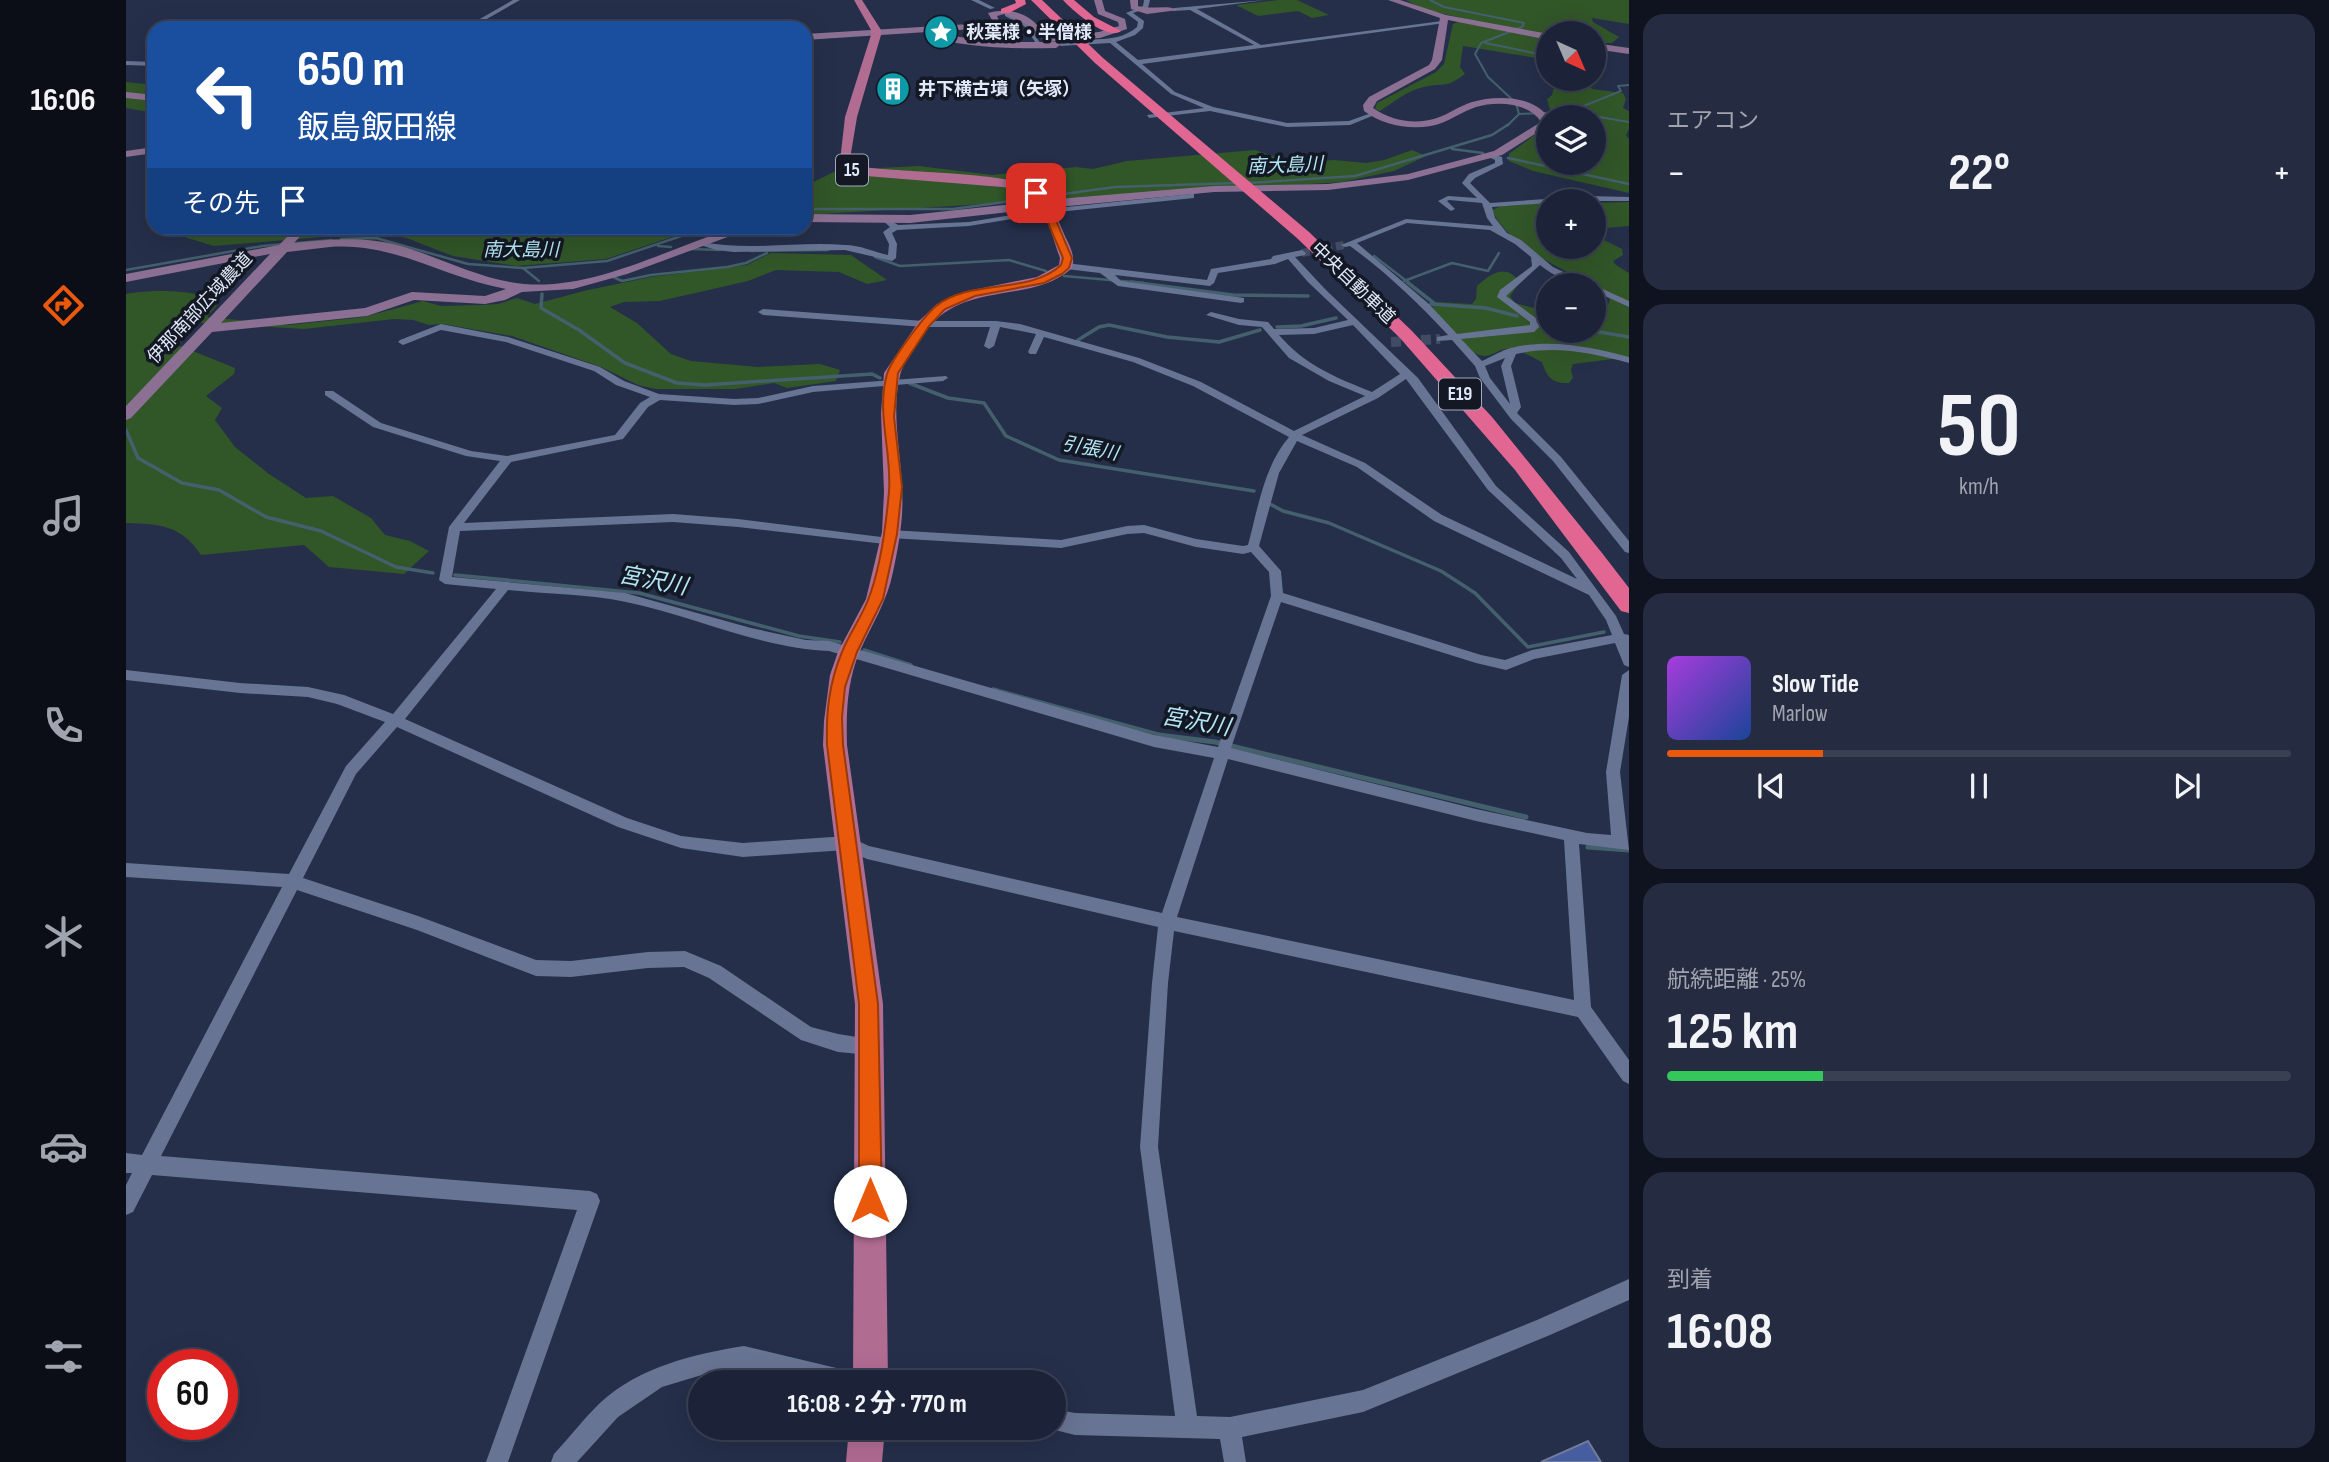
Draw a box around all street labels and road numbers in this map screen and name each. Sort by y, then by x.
road number: 15 [836,154,868,186]
street label: 中央自動車道 [1307,238,1399,328]
street label: 伊那南部広域農道 [143,248,257,368]
road number: E19 [1439,378,1481,410]

